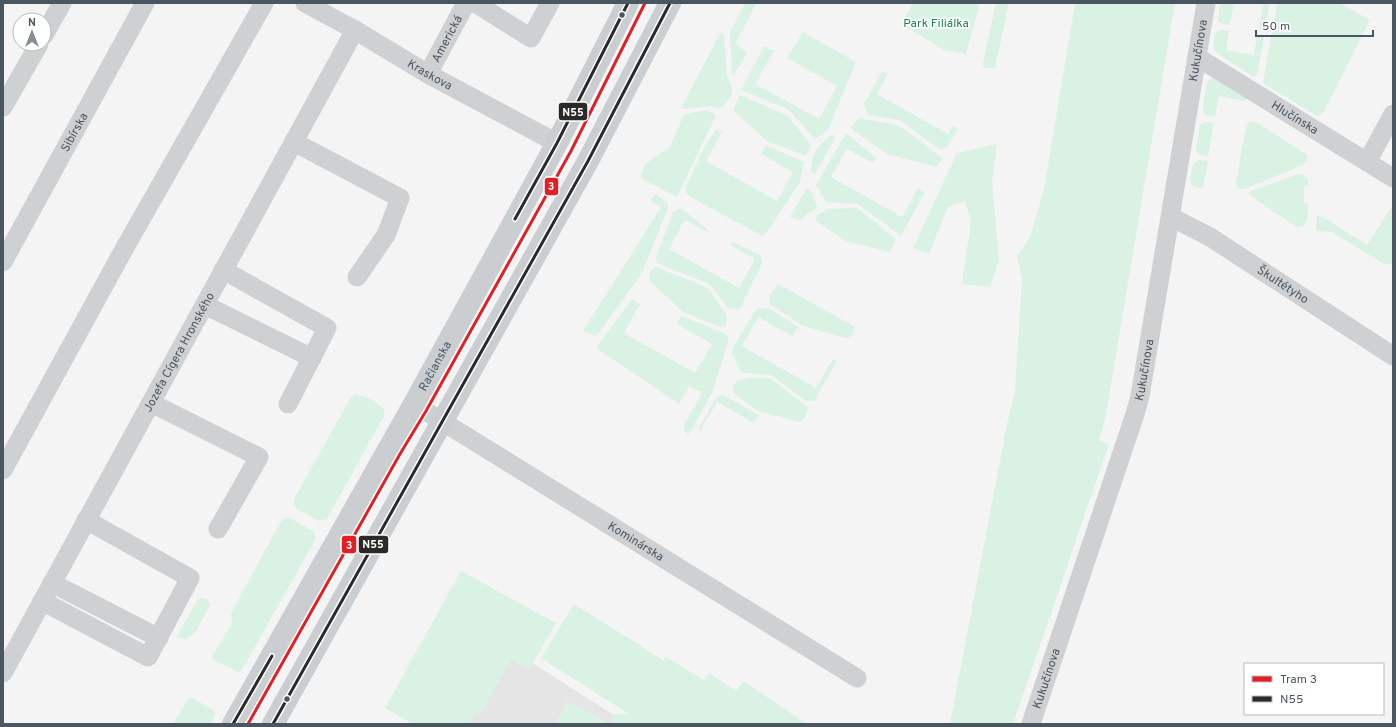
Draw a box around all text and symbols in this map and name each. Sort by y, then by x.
unlabelled marker [617,10,627,20]
north arrow [12,12,52,52]
scale bar [1256,12,1373,38]
street label: Americká [429,13,467,66]
text: N [28,16,36,30]
park label: Park Filiálka [903,16,969,32]
street label: Kukučínova [1186,18,1212,83]
text: 50 m [1262,19,1290,35]
street label: Kraskova [404,56,455,94]
street label: Hlučínska [1268,98,1321,139]
line badge: N55 [558,102,588,121]
text: N55 [562,106,584,120]
street label: Sibírska [58,110,92,155]
line badge: 3 [544,177,559,196]
text: 3 [548,180,554,194]
street label: Škultétyho [1254,263,1312,308]
street label: Jozefa Cígera Hronského [140,290,219,415]
street label: Kukučínova [1132,338,1158,403]
street label: Račianska [416,339,456,394]
street label: Kominárska [604,519,667,566]
line badge: 3 [341,535,357,554]
line badge: N55 [358,535,389,554]
text: N55 [362,538,384,552]
text: 3 [346,539,352,553]
street label: Kukučínova [1030,647,1065,711]
legend [1244,663,1384,715]
text: Tram 3 [1280,672,1317,688]
text: N55 [1280,692,1303,708]
unlabelled marker [282,694,292,704]

